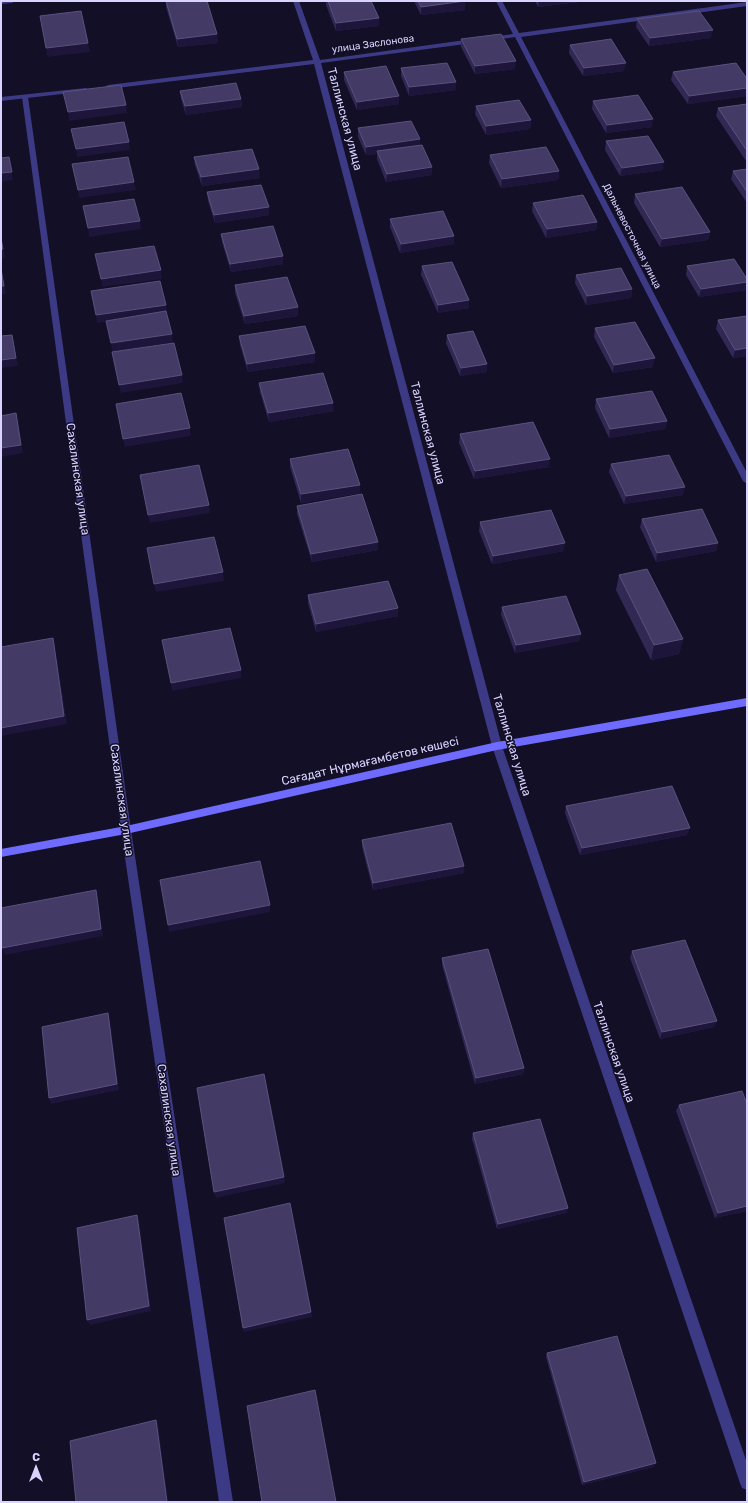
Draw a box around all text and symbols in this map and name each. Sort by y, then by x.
street label: улица Заслонова [331,32,415,56]
street label: Таллинская улица [325,66,365,172]
street label: Дальневосточная улица [600,181,664,291]
street label: Таллинская улица [408,380,448,486]
street label: Сахалинская улица [63,422,93,536]
street label: Таллинская улица [490,692,534,798]
street label: Сағадат Нұрмағамбетов көшесі [280,734,460,788]
street label: Сахалинская улица [107,743,137,857]
street label: Таллинская улица [590,1000,638,1104]
street label: Сахалинская улица [154,1063,184,1177]
north arrow [16,1447,56,1487]
text: С [32,1451,40,1464]

